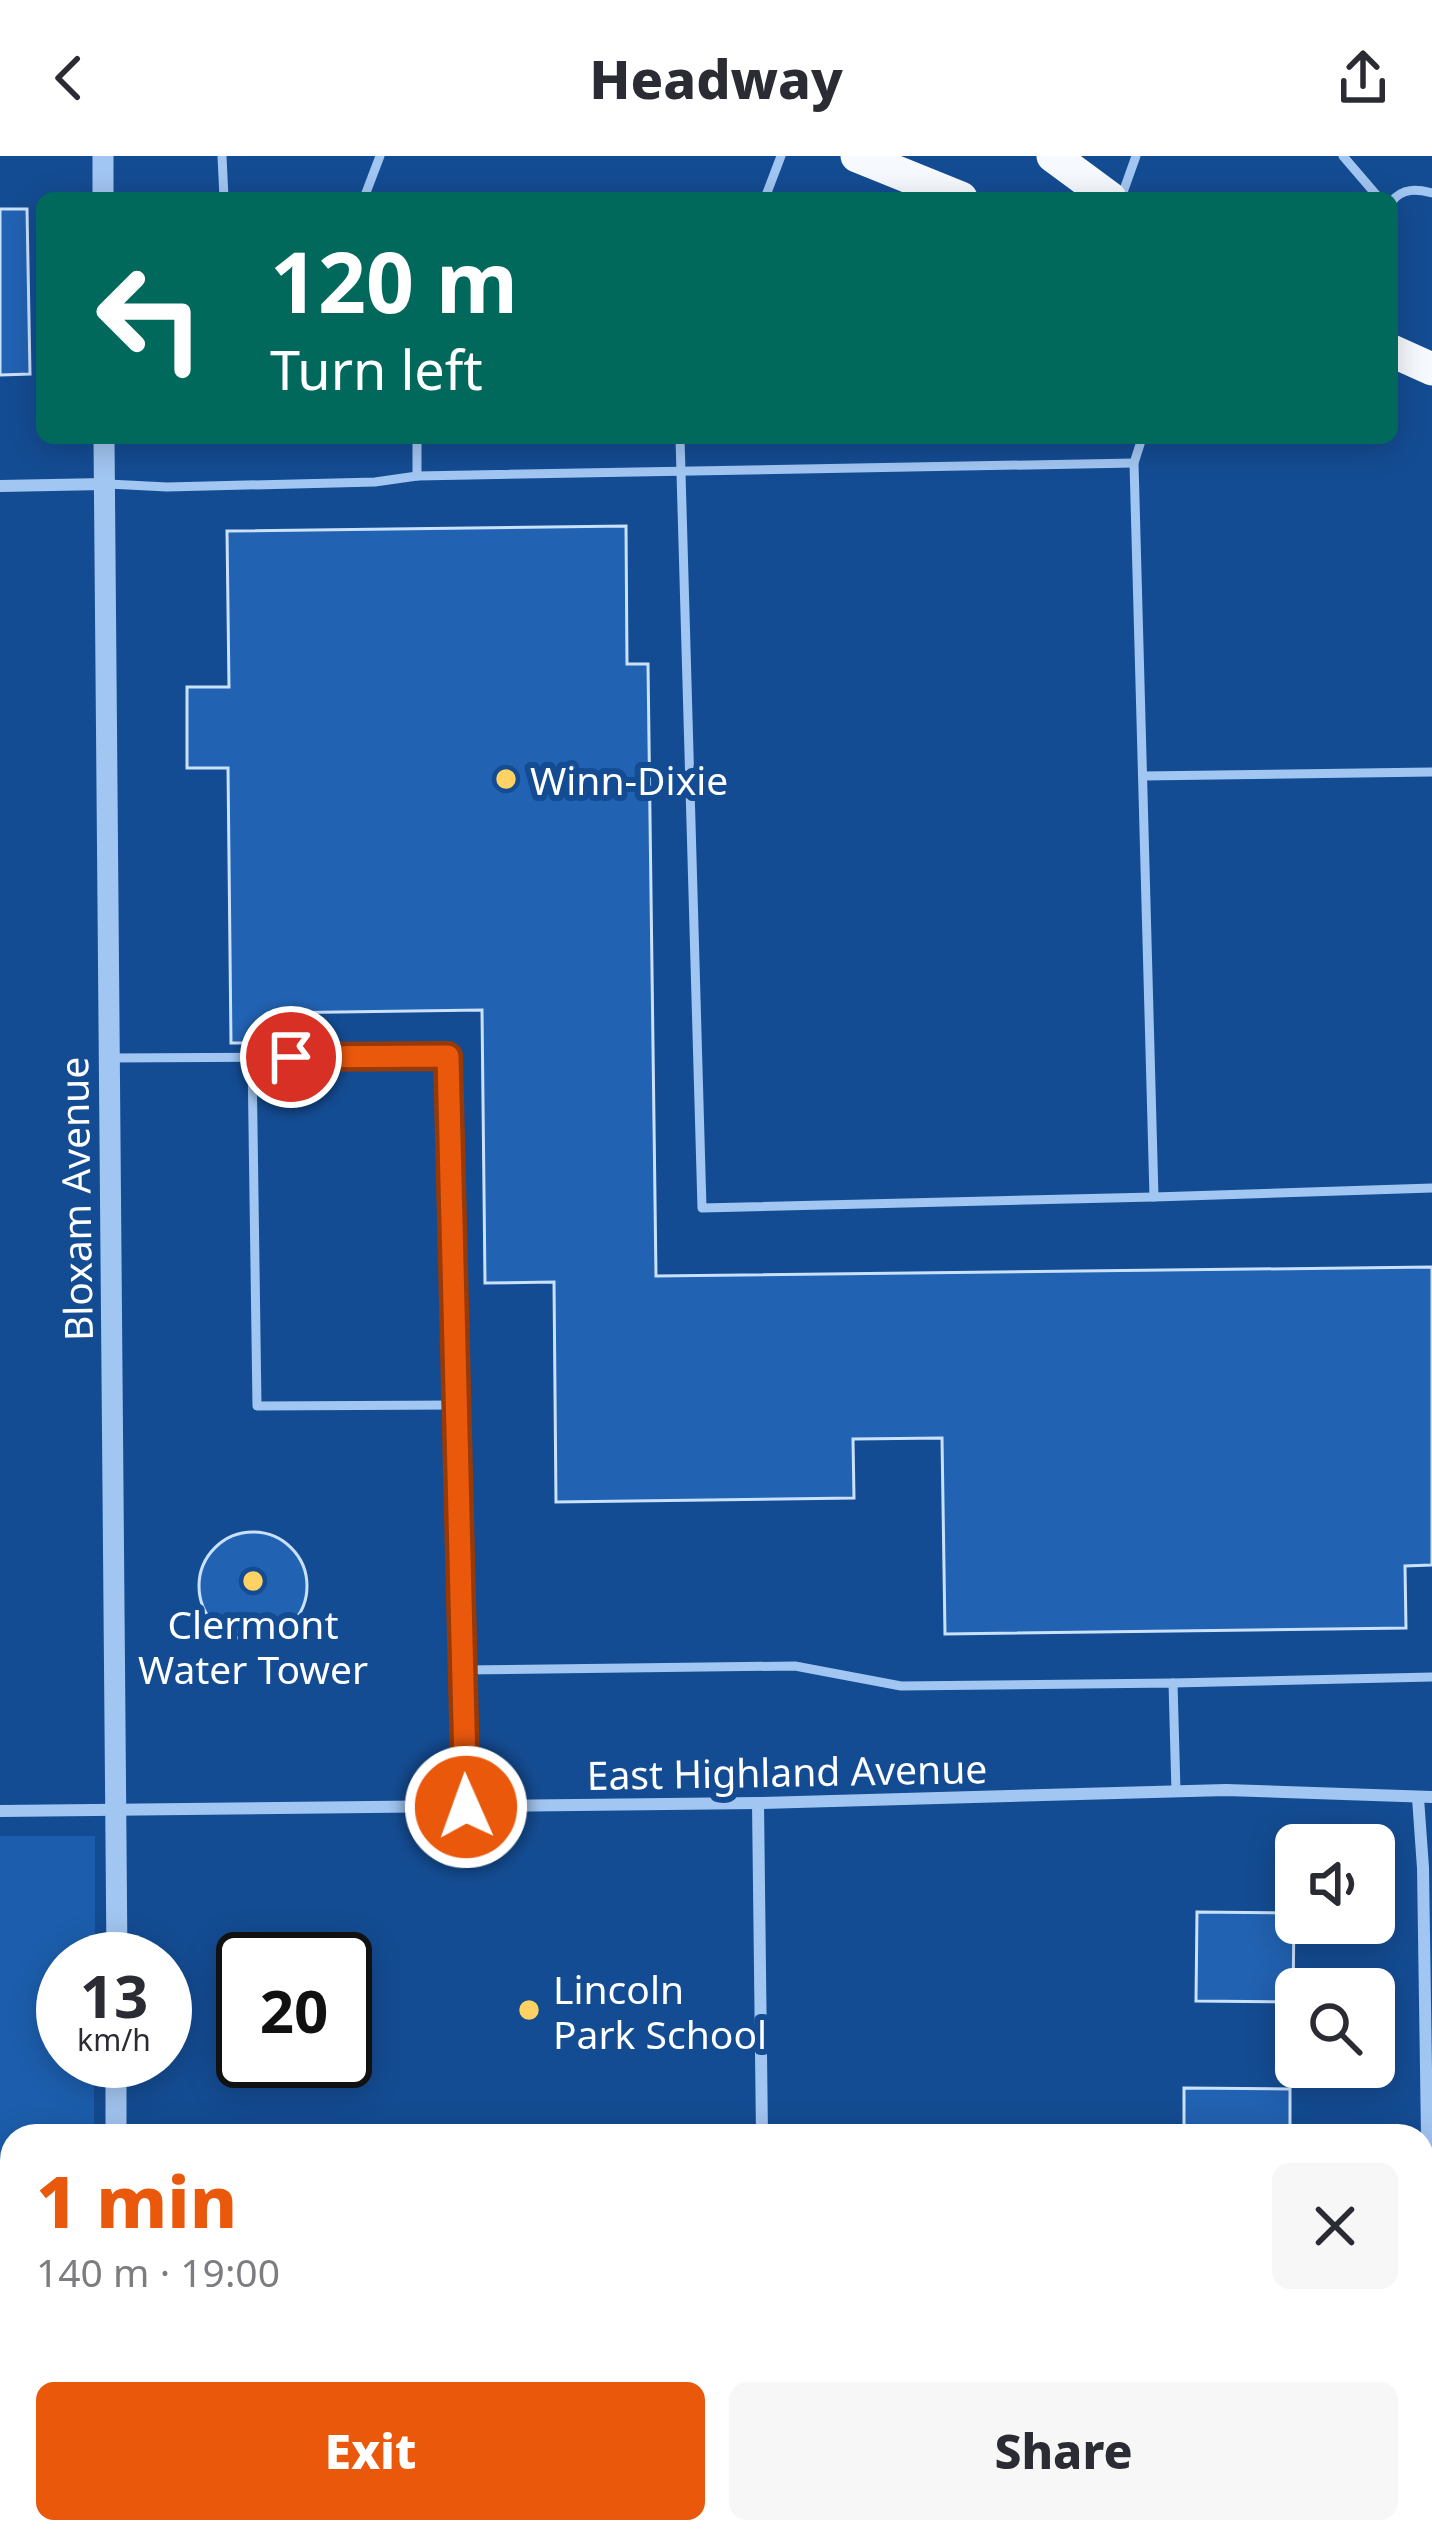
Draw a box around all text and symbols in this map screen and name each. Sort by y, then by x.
text: Headway [589,41,843,115]
icon: back [36,45,102,111]
icon: share [1330,45,1396,111]
text: 120 m [270,223,518,338]
icon: left [72,240,228,396]
text: Turn left [270,332,483,406]
place label: Winn-Dixie [530,753,728,806]
marker: Winn-Dixie [493,766,519,792]
pin [240,1006,342,1108]
icon: arrive [258,1024,324,1090]
street label: Bloxam Avenue [46,1056,104,1342]
marker: Clermont Water Tower [240,1568,266,1594]
place label: Clermont Water Tower [138,1597,368,1695]
street label: East Highland Avenue [586,1741,988,1801]
position arrow [403,1744,529,1870]
map controls [1275,1824,1395,2088]
button: sound [1275,1824,1395,1944]
speed limit sign: 20 [216,1932,372,2088]
text: 13 [80,1954,148,2036]
place label: Lincoln Park School [553,1962,767,2060]
button: search [1275,1968,1395,2088]
marker: Lincoln Park School [516,1997,542,2023]
text: km/h [77,2019,151,2060]
text: 1 min [36,2151,237,2249]
button: close [1272,2163,1398,2289]
text: 140 m · 19:00 [36,2245,280,2298]
button: Exit [36,2382,705,2520]
button: Share [729,2382,1398,2520]

